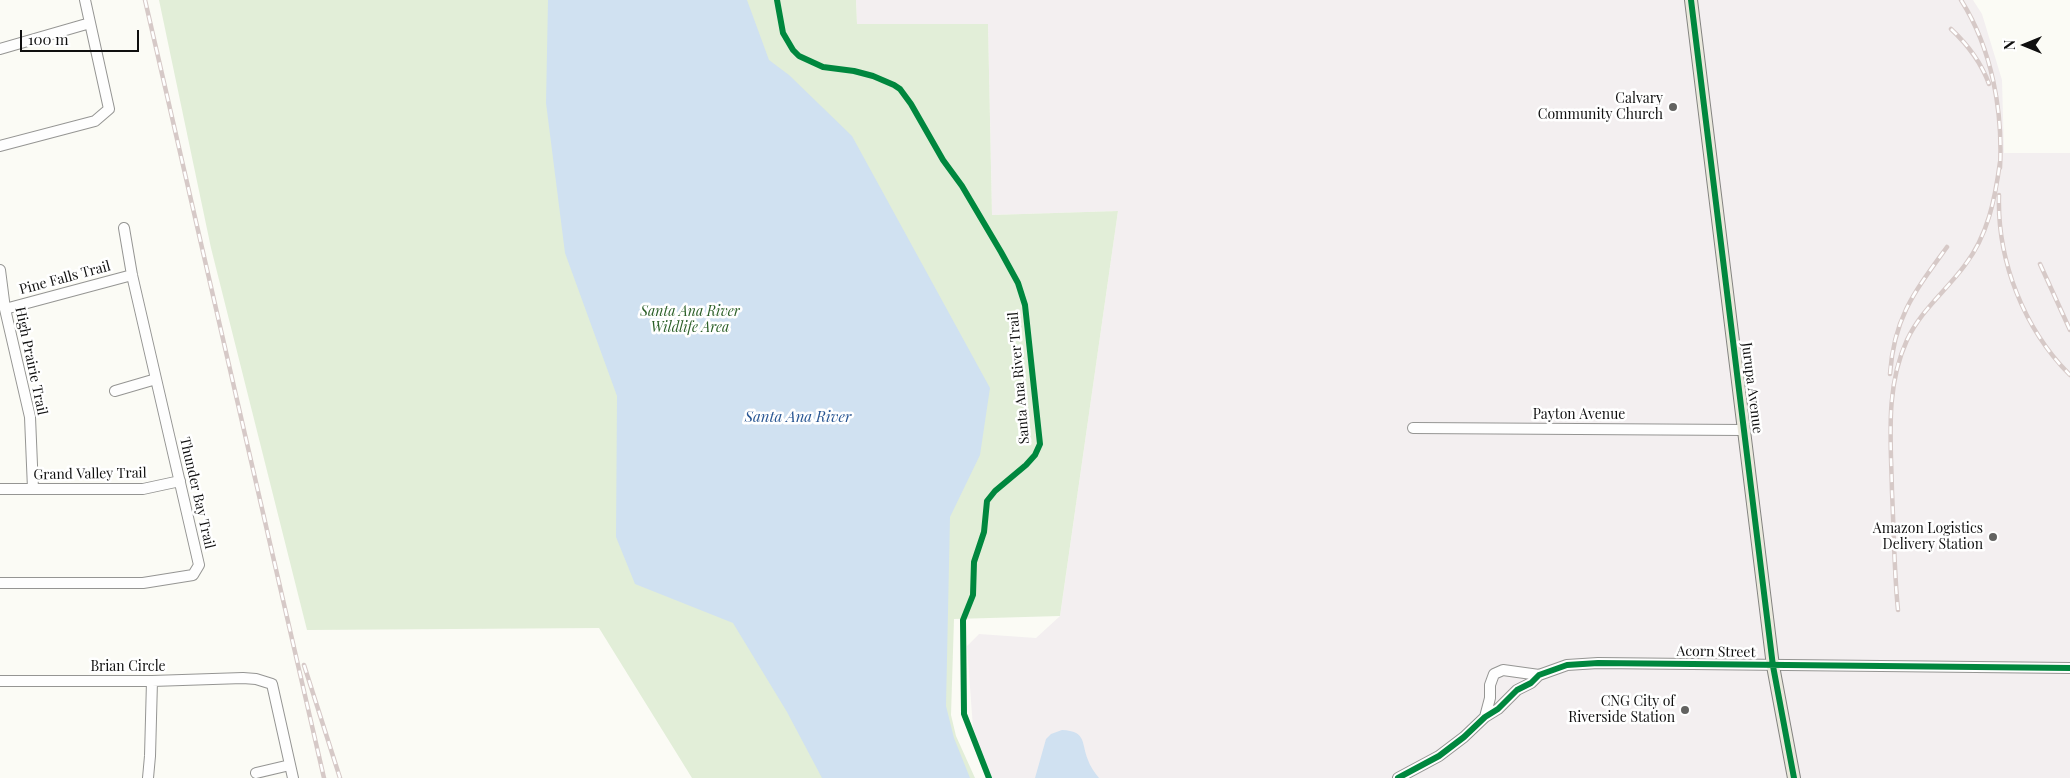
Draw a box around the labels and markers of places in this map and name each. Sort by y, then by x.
place label: Calvary Community Church [1538,91,1663,124]
marker: Calvary Community Church [1667,101,1679,113]
place label: Amazon Logistics Delivery Station [1873,521,1983,554]
marker: Amazon Logistics Delivery Station [1987,531,1999,543]
place label: CNG City of Riverside Station [1568,694,1675,726]
marker: CNG City of Riverside Station [1679,704,1691,716]

